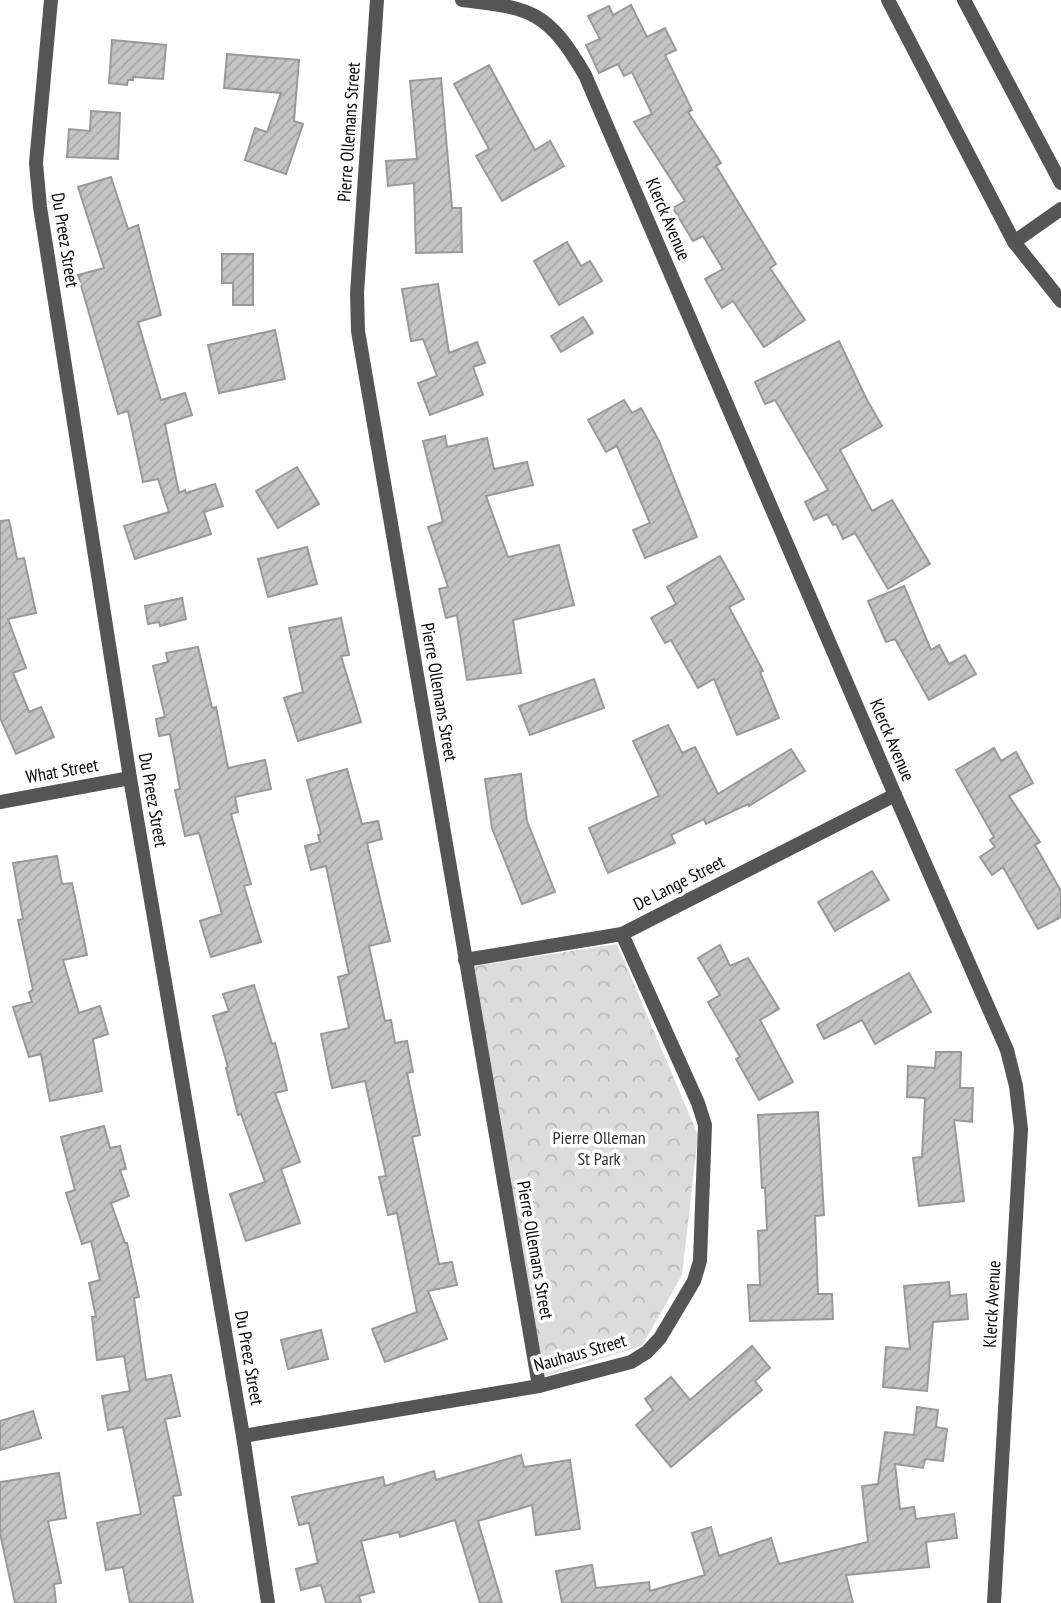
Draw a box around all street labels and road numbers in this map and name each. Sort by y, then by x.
street label: Pierre Ollemans Street [332,61,365,203]
street label: Klerck Avenue [641,174,696,263]
street label: Du Preez Street [47,191,84,289]
street label: Pierre Ollemans Street [416,621,463,763]
street label: Klerck Avenue [865,695,920,784]
street label: Du Preez Street [134,751,173,849]
street label: What Street [24,753,100,788]
street label: De Lange Street [629,850,728,915]
street label: Pierre Ollemans Street [512,1179,559,1321]
street label: Klerck Avenue [978,1260,1005,1348]
street label: Du Preez Street [230,1309,269,1407]
street label: Nauhaus Street [531,1328,629,1377]

